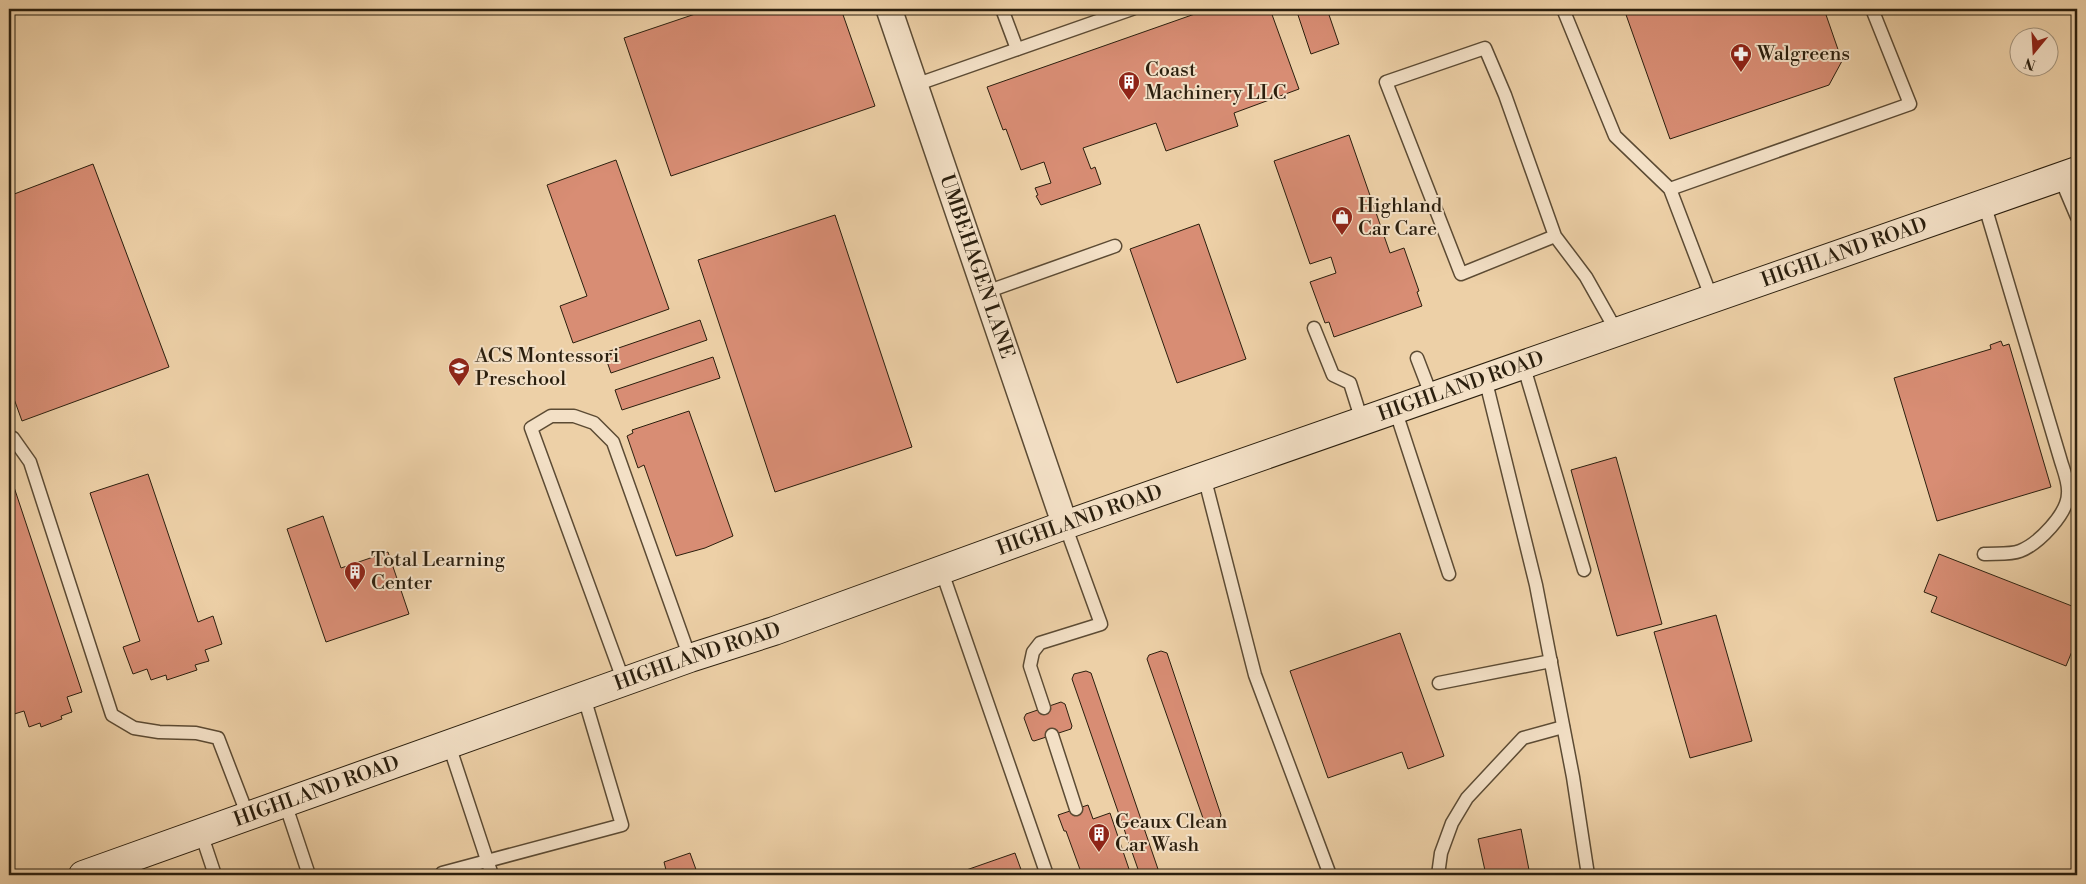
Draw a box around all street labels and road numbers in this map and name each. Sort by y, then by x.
street label: UMBEHAGEN LANE [934,171,1020,362]
street label: HIGHLAND ROAD [1758,212,1931,293]
street label: HIGHLAND ROAD [1375,346,1547,427]
street label: HIGHLAND ROAD [993,479,1166,561]
street label: HIGHLAND ROAD [611,617,784,697]
street label: HIGHLAND ROAD [230,750,403,833]

